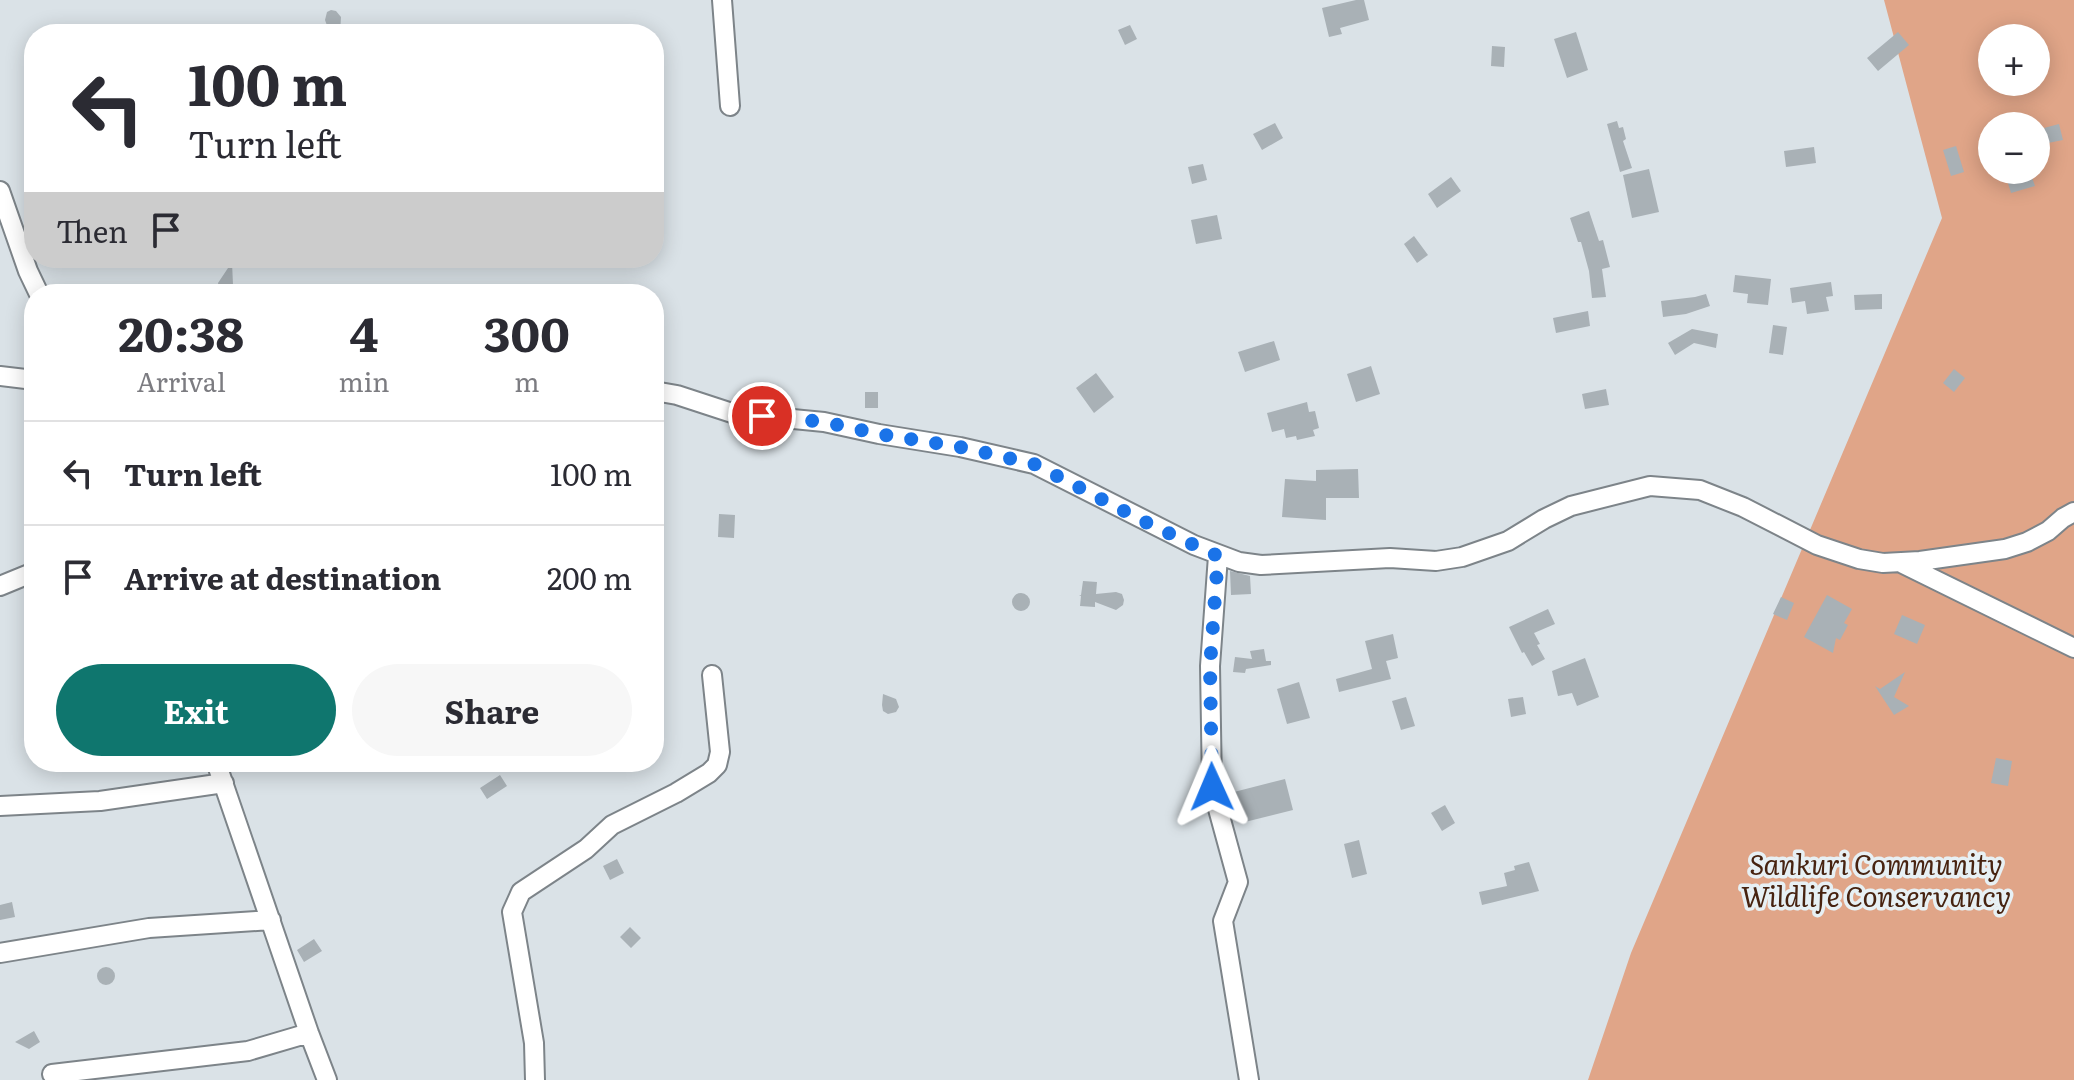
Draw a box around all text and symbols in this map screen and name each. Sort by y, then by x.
map controls [1978,24,2050,184]
button: + [1978,24,2050,96]
text: 100 m [188,40,347,123]
icon: left [56,56,160,160]
button: − [1978,112,2050,184]
text: Turn left [188,116,342,169]
text: Then [56,208,128,252]
icon: arrive [144,208,188,252]
text: 20:38 [118,296,244,367]
text: 4 [349,296,378,367]
text: 300 [484,296,570,367]
text: Arrival [137,361,226,400]
text: min [338,361,390,400]
text: m [514,361,539,400]
pin [728,382,796,450]
icon: arrive [740,394,784,438]
icon: left [56,451,100,495]
text: Turn left [124,451,262,495]
text: 100 m [550,451,632,495]
icon: arrive [56,555,100,599]
text: Arrive at destination [124,555,441,599]
text: 200 m [547,555,632,599]
button: Exit [56,664,336,756]
button: Share [352,664,632,756]
position arrow [1170,745,1254,829]
park label: Sankuri Community Wildlife Conservancy [1741,842,2011,916]

